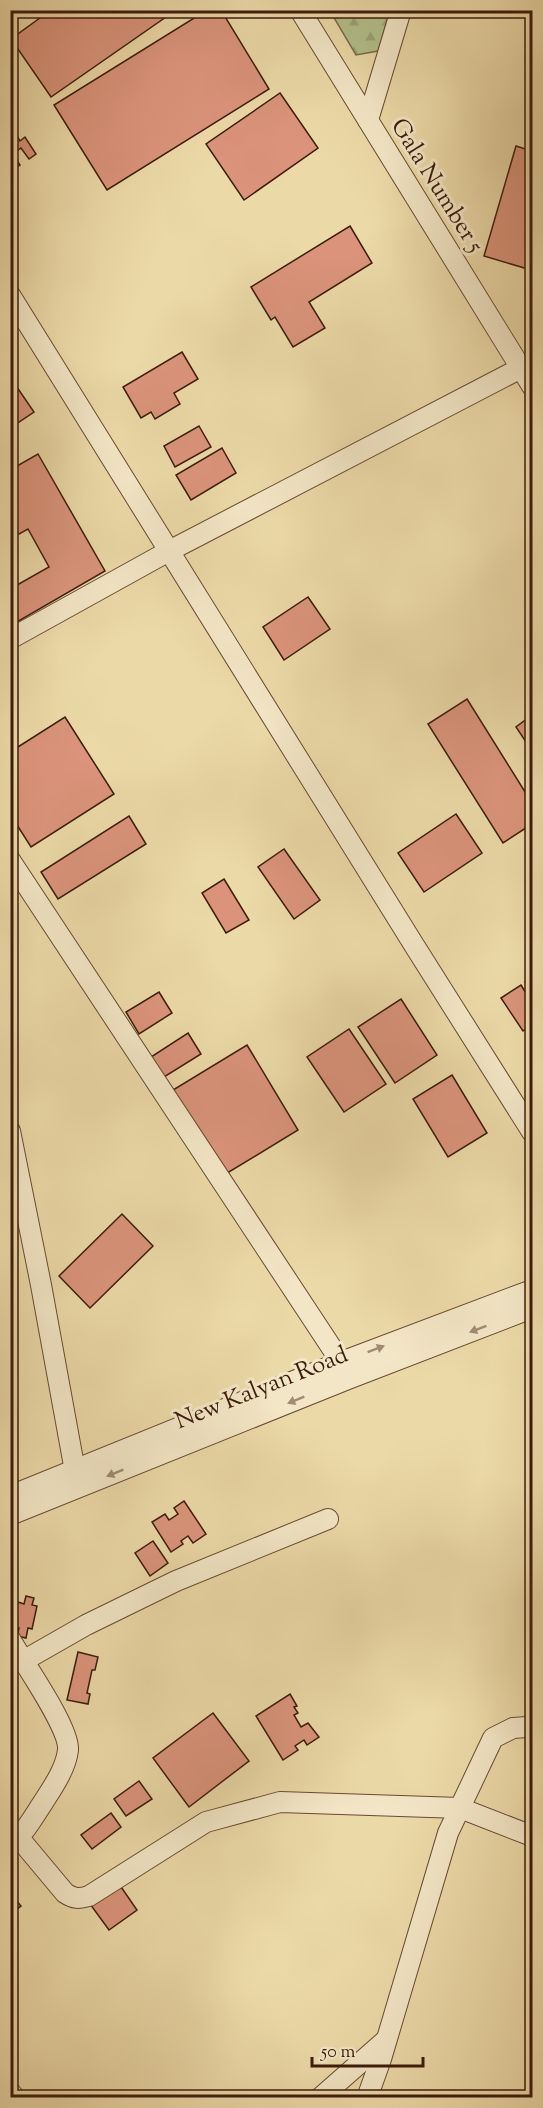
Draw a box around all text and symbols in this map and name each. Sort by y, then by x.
street label: Gala Number 5 [381,112,491,260]
one-way arrow [469,1325,487,1335]
street label: New Kalyan Road [170,1338,354,1439]
one-way arrow [368,1344,386,1354]
one-way arrow [287,1396,305,1405]
one-way arrow [106,1469,124,1478]
scale bar [312,2030,423,2068]
text: 50 m [320,2040,356,2066]

